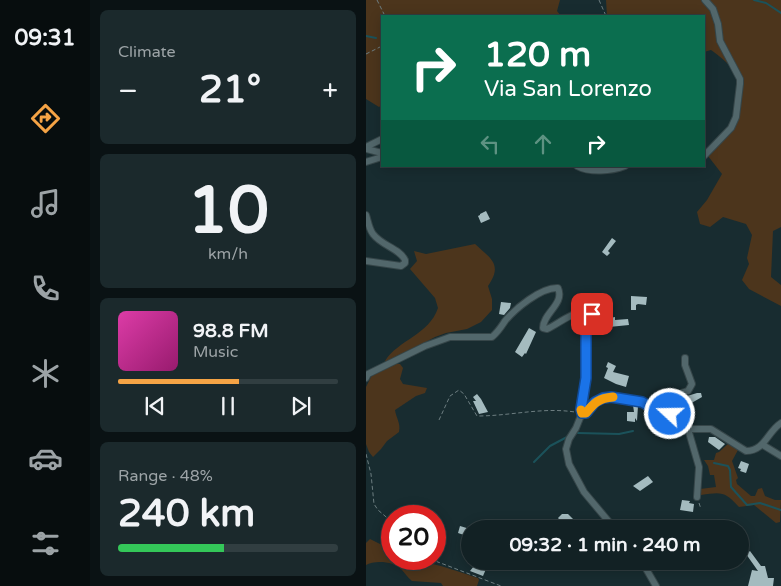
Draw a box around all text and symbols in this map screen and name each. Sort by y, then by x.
text: 09:31 [15,25,75,51]
text: 120 m [484,34,591,76]
icon: right [401,35,466,100]
text: Climate [118,42,176,62]
text: 21° [199,67,261,113]
text: − [118,74,138,108]
text: + [322,74,338,108]
text: Via San Lorenzo [484,76,652,102]
icon: directions [28,101,63,136]
icon: left [476,130,504,158]
icon: ahead [529,130,557,158]
icon: right [582,130,610,158]
text: 10 [187,172,269,251]
icon: music [28,186,63,221]
text: km/h [208,244,248,264]
icon: phone [28,271,63,306]
pin [571,293,613,335]
icon: arrive [578,300,606,328]
text: 98.8 FM [193,320,269,342]
text: Music [193,342,238,362]
icon: climate [28,356,63,391]
position arrow [643,387,695,439]
icon: previous [141,392,169,420]
icon: pause [214,392,242,420]
icon: next [287,392,315,420]
icon: car [28,441,63,476]
text: Range · 48% [118,466,213,486]
text: 240 km [118,491,255,537]
speed limit sign: 20 [381,505,446,570]
icon: filters [28,526,63,561]
text: 09:32 · 1 min · 240 m [509,534,701,556]

